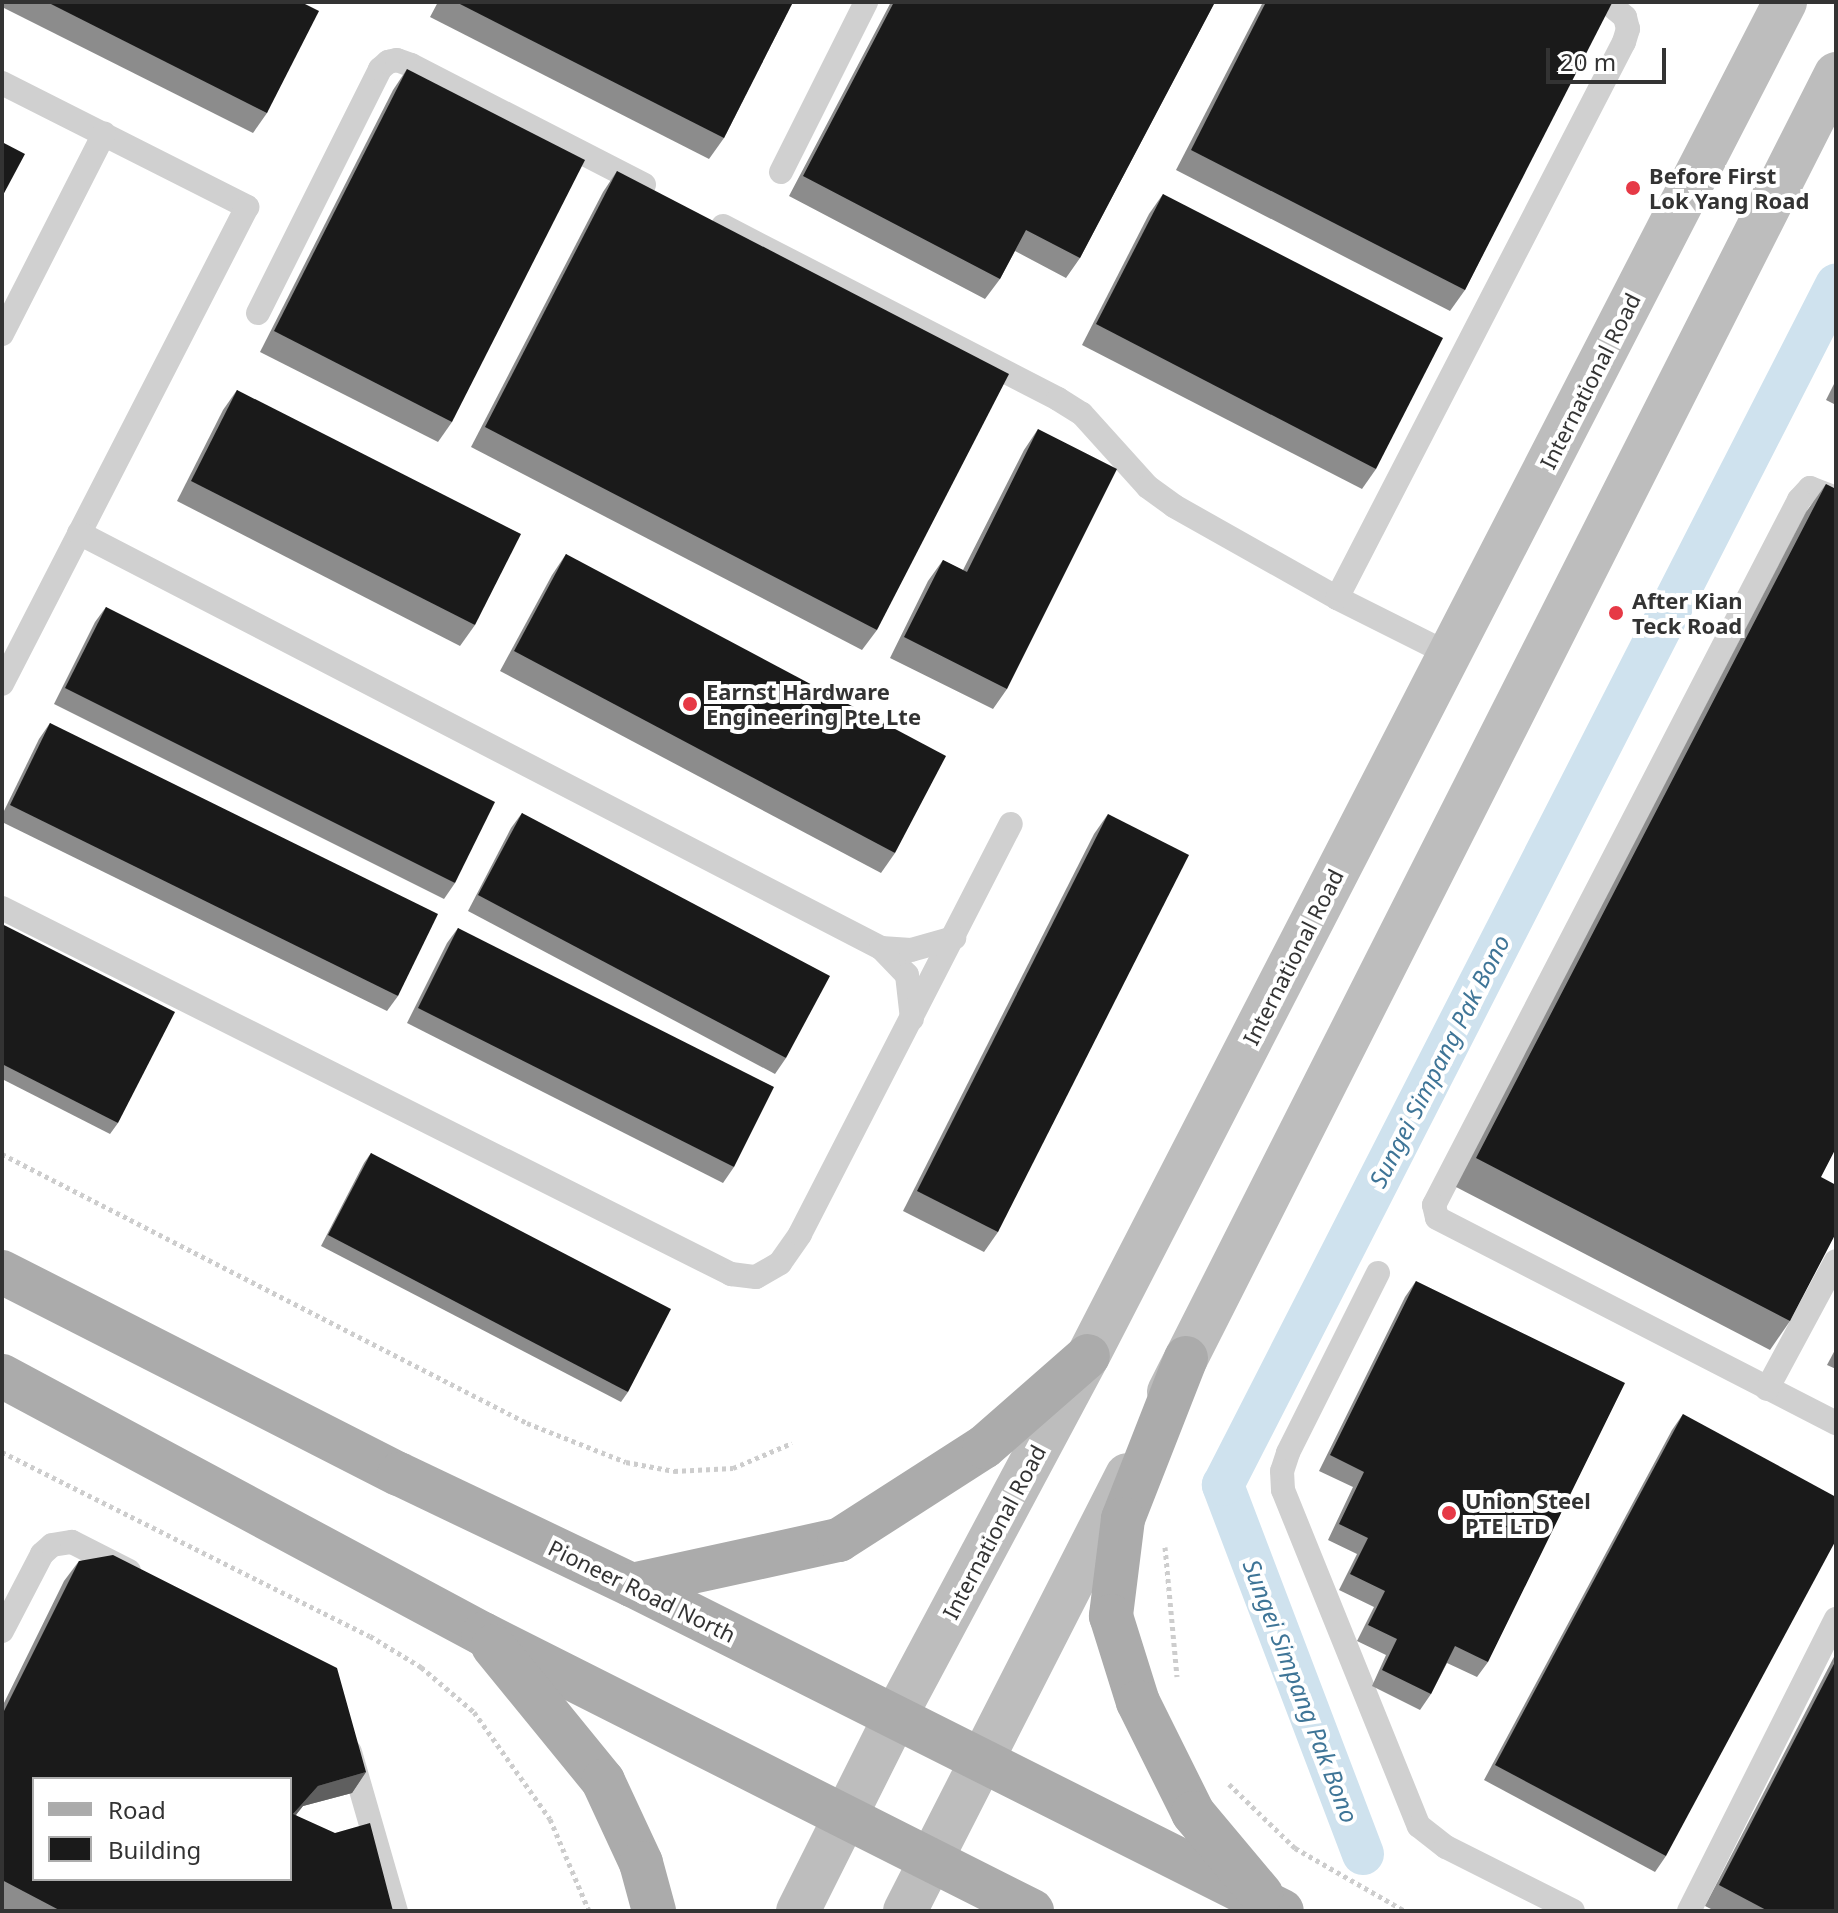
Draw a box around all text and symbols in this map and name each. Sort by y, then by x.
scale bar [1550,32,1670,82]
text: 20 m [1560,45,1616,78]
place label: Before First Lok Yang Road [1649,162,1809,214]
marker: Before First Lok Yang Road [1624,179,1642,197]
street label: International Road [1534,289,1646,473]
place label: After Kian Teck Road [1632,587,1743,638]
marker: After Kian Teck Road [1607,604,1625,622]
place label: Earnst Hardware Engineering Pte Lte [706,678,921,730]
marker: Earnst Hardware Engineering Pte Lte [681,695,699,713]
street label: International Road [1237,865,1349,1049]
water label: Sungei Simpang Pak Bono [1363,930,1515,1192]
street label: International Road [937,1440,1051,1624]
place label: Union Steel PTE LTD [1465,1487,1591,1538]
marker: Union Steel PTE LTD [1440,1504,1458,1522]
street label: Pioneer Road North [544,1534,740,1648]
water label: Sungei Simpang Pak Bono [1237,1555,1365,1827]
legend [32,1777,292,1881]
text: Road [108,1793,166,1826]
text: Building [108,1833,201,1866]

